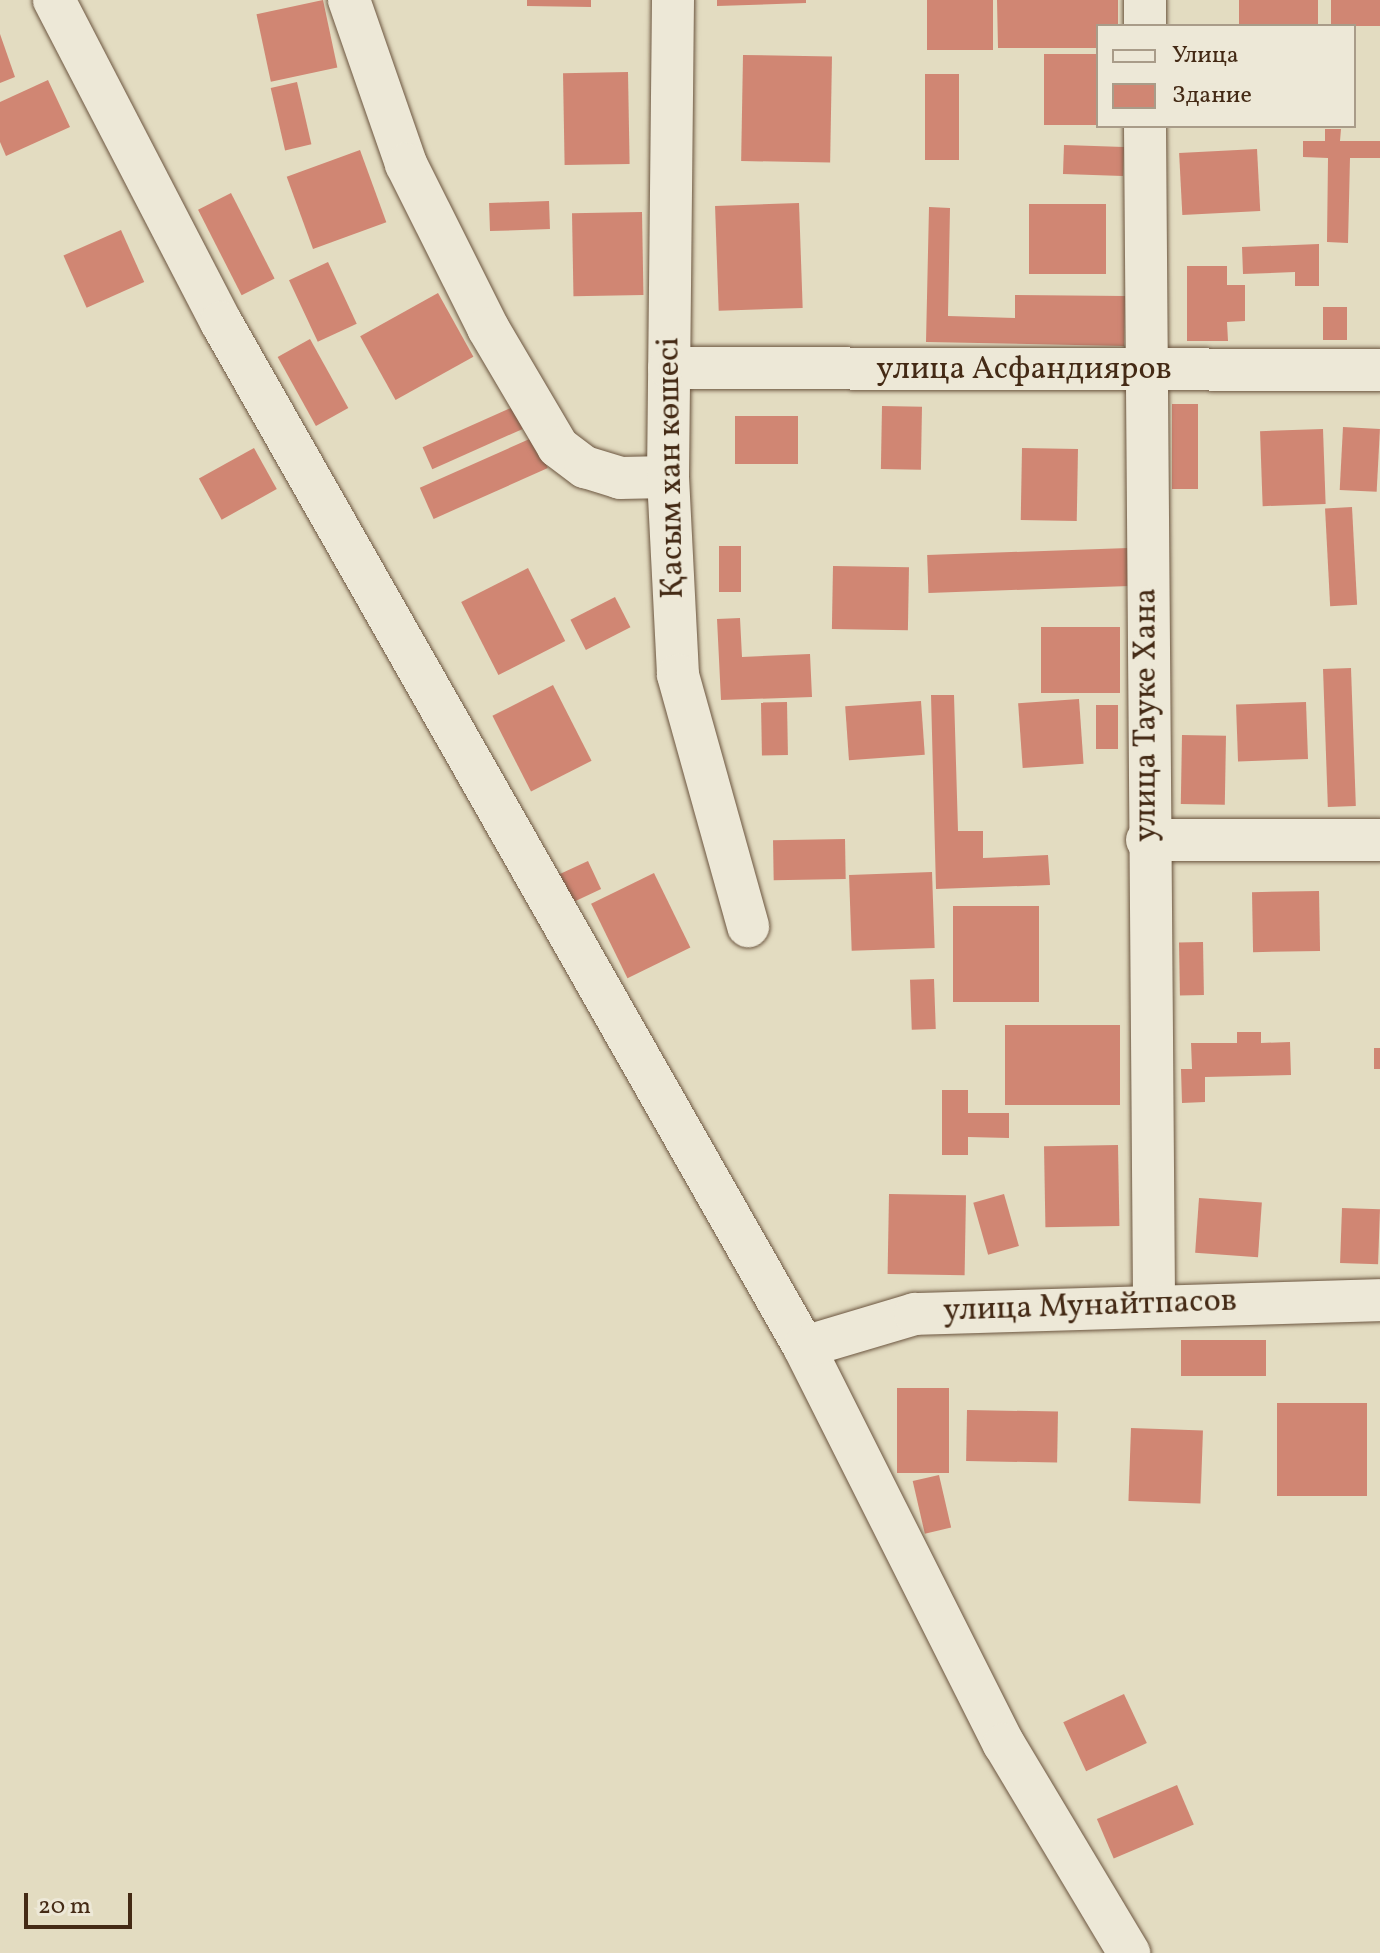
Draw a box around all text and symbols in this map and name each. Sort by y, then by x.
legend [1096,24,1356,128]
text: Улица [1172,39,1239,73]
text: Здание [1172,79,1252,113]
street label: Қасым хан көшесі [651,337,693,599]
street label: улица Асфандияров [876,351,1172,389]
street label: улица Тауке Хана [1128,588,1166,842]
street label: улица Мунайтпасов [942,1283,1238,1331]
scale bar [28,1877,136,1927]
text: 20 m [38,1890,91,1924]

